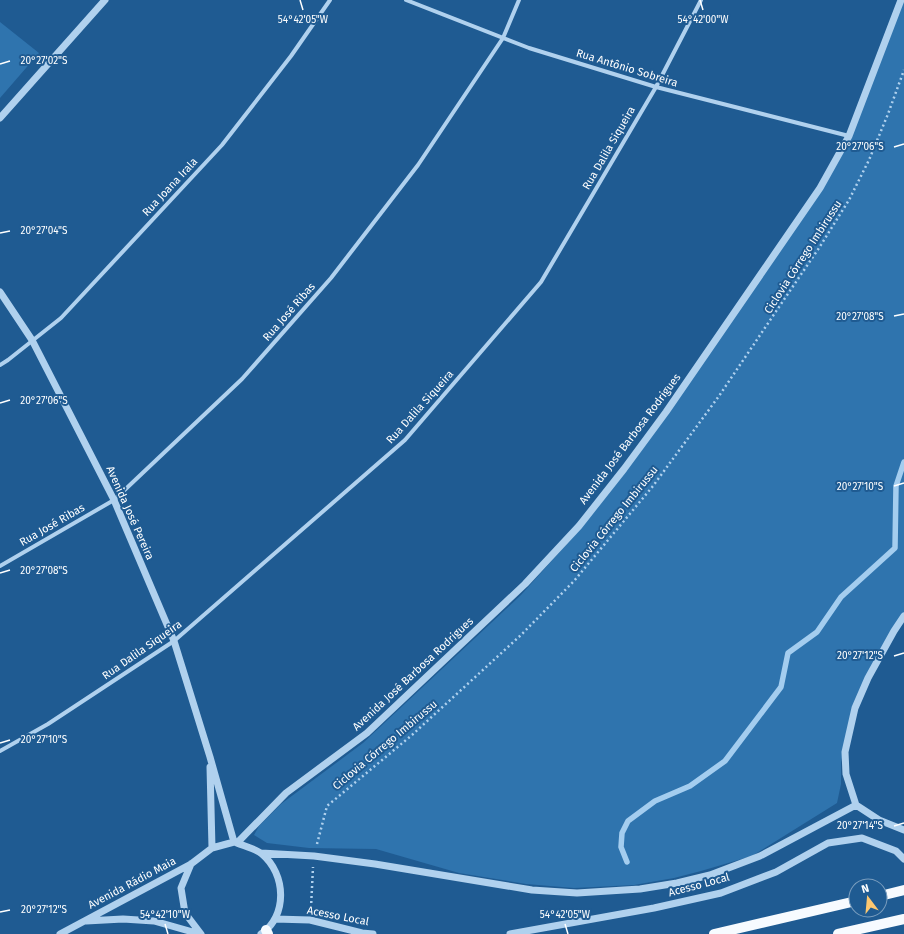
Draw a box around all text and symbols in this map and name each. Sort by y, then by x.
text: 54°42'05"W [278,14,329,26]
text: 54°42'00"W [677,14,729,26]
street label: Rua Antônio Sobreira [575,46,679,90]
text: 20°27'02"S [20,55,68,67]
street label: Rua Dalila Siqueira [580,104,638,192]
text: 20°27'06"S [836,141,884,153]
street label: Rua Joana Irala [140,155,200,219]
street label: Ciclovia Córrego Imbirussu [761,198,845,316]
text: 20°27'04"S [20,225,68,237]
street label: Rua José Ribas [260,280,318,344]
text: 20°27'08"S [836,311,884,323]
street label: Rua Dalila Siqueira [384,368,456,446]
street label: Avenida José Barbosa Rodrigues [577,371,683,507]
text: 20°27'06"S [20,395,68,407]
street label: Ciclovia Córrego Imbirussu [567,463,661,575]
street label: Avenida José Pereira [103,464,157,562]
text: 20°27'10"S [837,481,884,493]
street label: Rua José Ribas [17,501,87,549]
text: 20°27'08"S [20,565,68,577]
street label: Avenida José Barbosa Rodrigues [350,615,476,733]
street label: Rua Dalila Siqueira [100,618,184,682]
text: 20°27'12"S [837,650,884,662]
street label: Ciclovia Córrego Imbirussu [330,697,440,793]
text: 20°27'10"S [21,734,68,746]
text: 20°27'14"S [837,820,884,832]
street label: Avenida Rádio Maia [86,854,178,912]
street label: Acesso Local [667,871,731,899]
north arrow [848,878,888,918]
text: N [860,882,871,896]
text: 20°27'12"S [21,904,68,916]
street label: Acesso Local [306,904,370,928]
text: 54°42'10"W [140,909,191,921]
text: 54°42'05"W [540,909,591,921]

